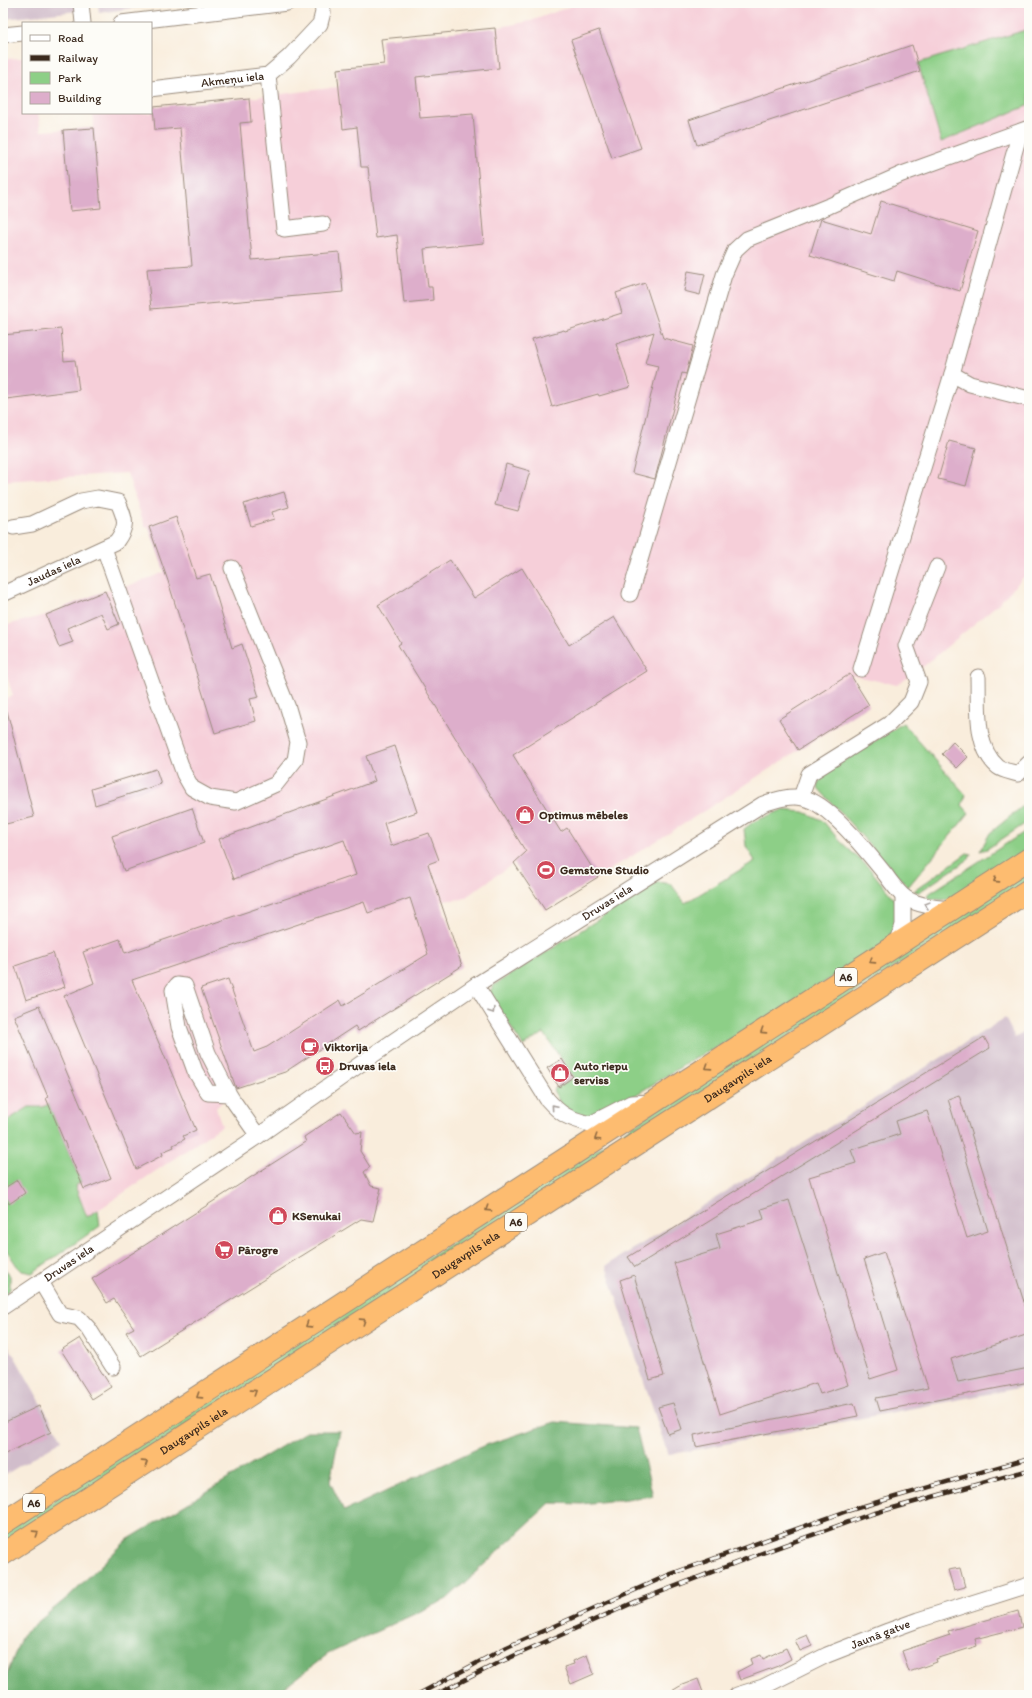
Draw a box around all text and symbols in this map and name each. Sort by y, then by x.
legend [22,22,152,114]
text: Road [58,31,84,45]
text: Railway [58,51,98,65]
street label: Akmeņu iela [200,69,265,90]
text: Park [58,71,82,85]
text: Building [58,91,102,105]
street label: Jaudas iela [25,552,84,589]
shop icon: Optimus mēbeles [514,804,536,826]
place label: Optimus mēbeles [539,808,629,823]
sports icon: Gemstone Studio [535,859,557,881]
place label: Gemstone Studio [560,863,649,877]
one-way arrow [993,876,1000,883]
street label: Druvas iela [579,881,635,924]
one-way arrow [924,901,931,910]
one-way arrow [869,956,876,963]
road number: A6 [835,968,857,986]
one-way arrow [488,1007,495,1014]
one-way arrow [760,1026,767,1034]
cafe icon: Viktorija [299,1036,321,1058]
place label: Viktorija [324,1040,369,1055]
street label: Daugavpils iela [701,1051,775,1106]
bus stop icon: Druvas iela [314,1055,336,1077]
place label: Druvas iela [339,1059,396,1073]
place label: Auto riepu serviss [573,1059,628,1087]
shop icon: Auto riepu serviss [549,1062,571,1084]
one-way arrow [705,1062,712,1069]
one-way arrow [551,1104,559,1112]
one-way arrow [594,1133,601,1141]
one-way arrow [485,1204,492,1212]
shop icon: KSenukai [267,1205,289,1227]
place label: KSenukai [292,1209,341,1223]
road number: A6 [505,1213,527,1231]
street label: Daugavpils iela [429,1227,503,1282]
supermarket icon: Pārogre [213,1239,235,1261]
street label: Druvas iela [41,1241,96,1285]
place label: Pārogre [238,1243,278,1258]
one-way arrow [359,1318,366,1326]
one-way arrow [305,1320,312,1328]
one-way arrow [250,1389,257,1397]
one-way arrow [196,1391,203,1399]
street label: Daugavpils iela [157,1403,231,1458]
one-way arrow [141,1460,148,1467]
road number: A6 [23,1494,45,1512]
one-way arrow [32,1530,39,1538]
street label: Jaunā gatve [849,1616,912,1652]

